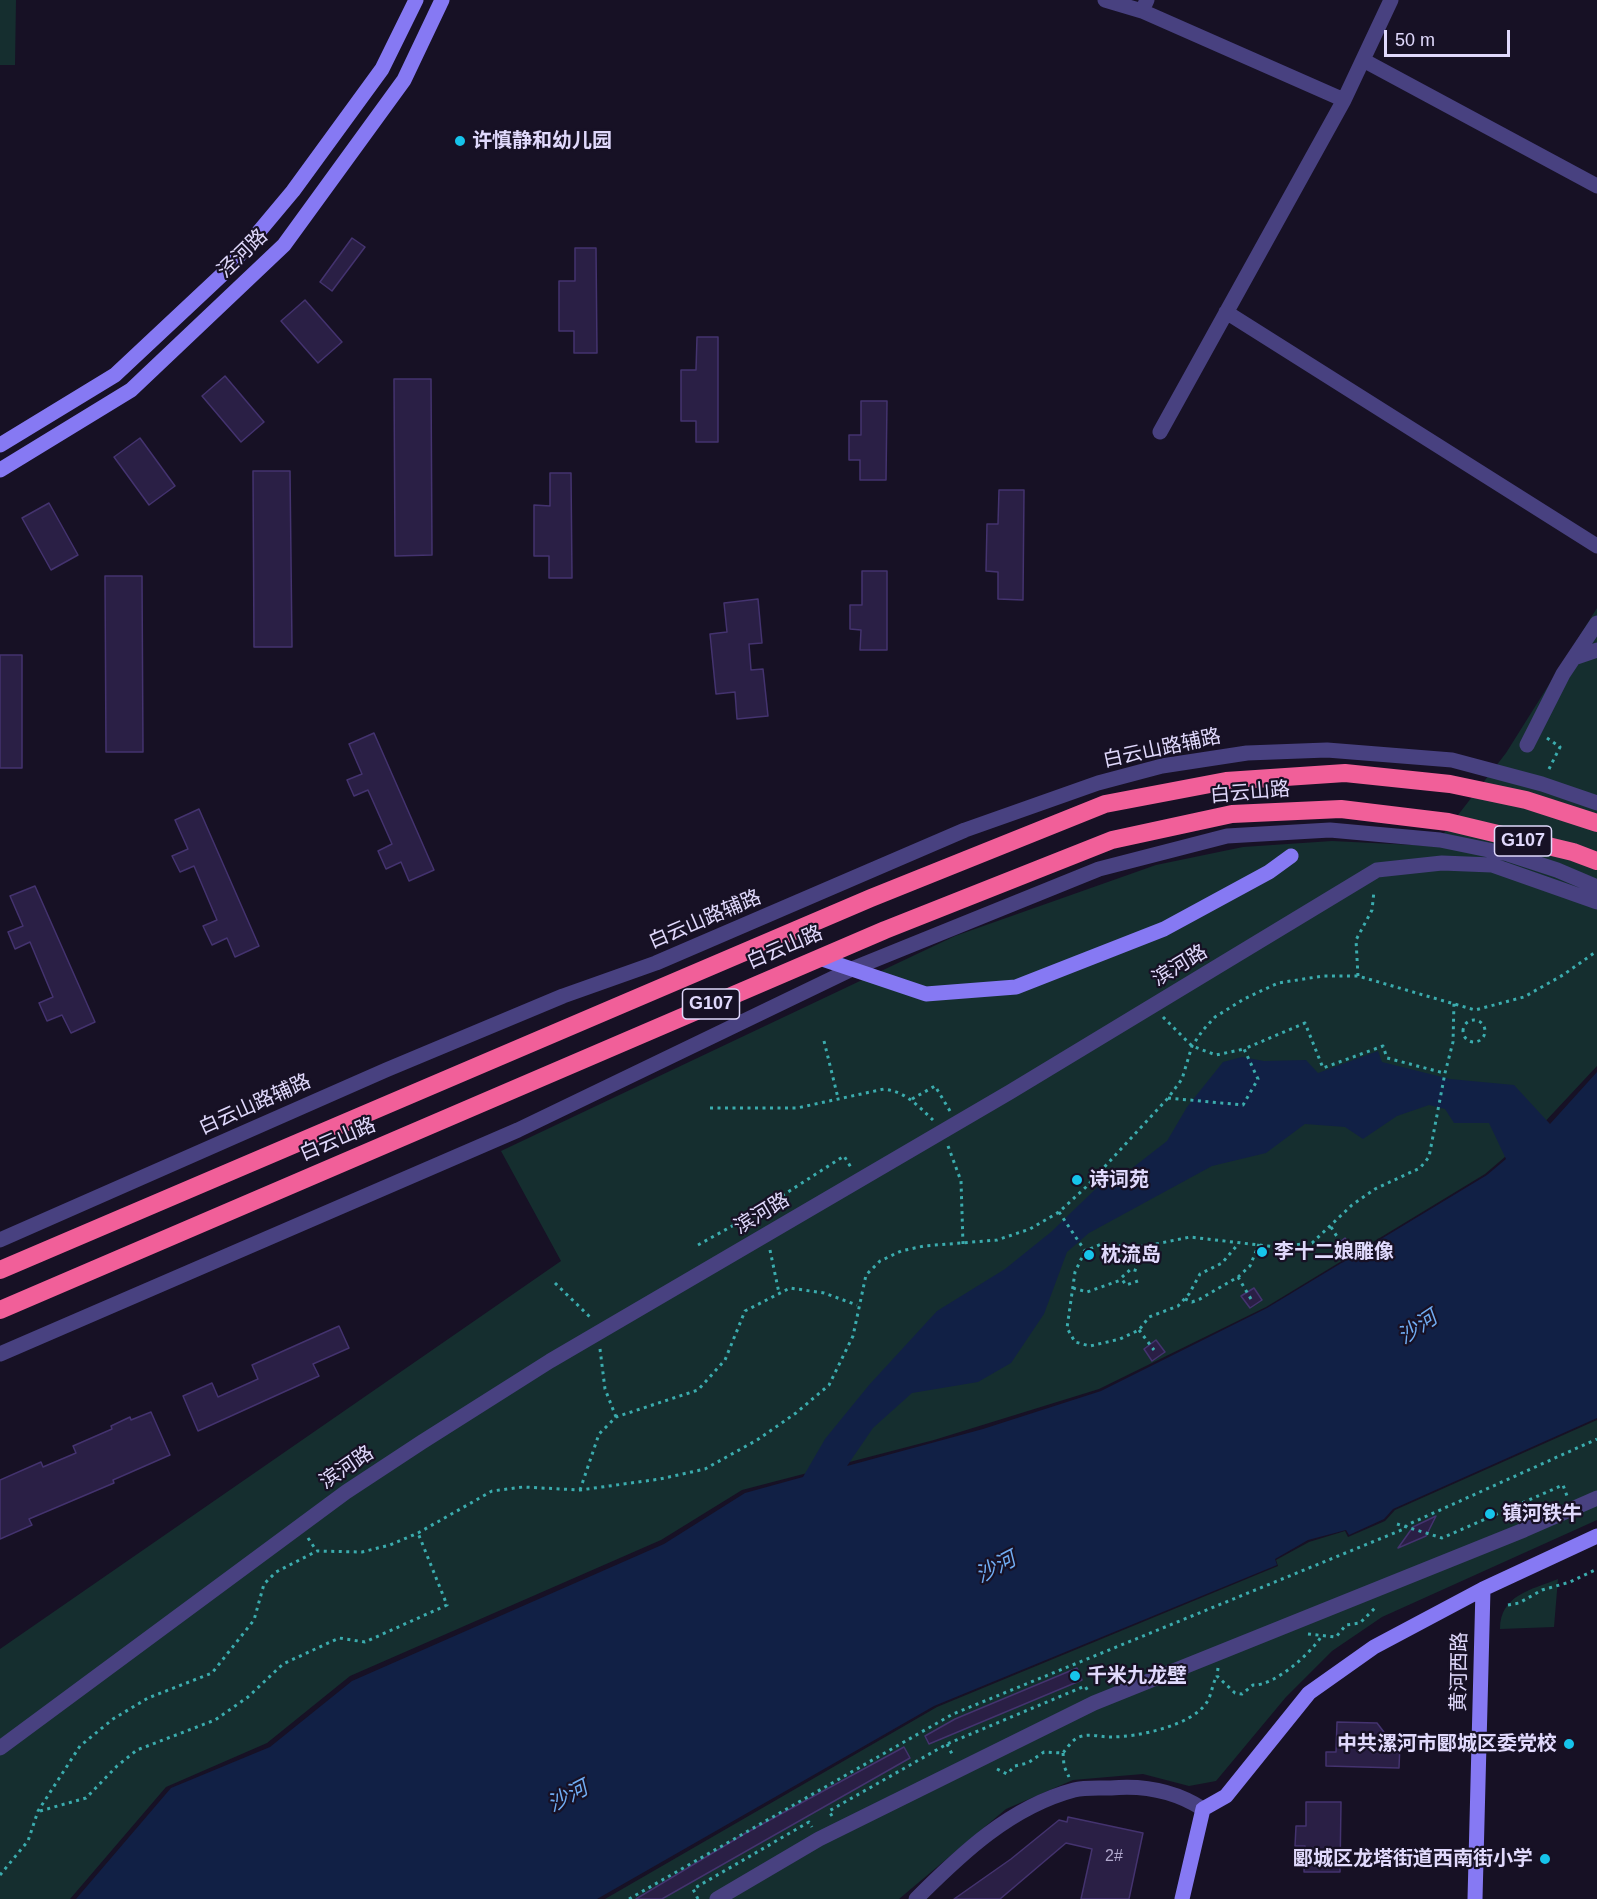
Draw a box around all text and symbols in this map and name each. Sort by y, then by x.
scale bar [1387,18,1513,56]
text: 50 m [1395,30,1435,50]
place label: 许慎静和幼儿园 [472,129,612,153]
marker: 许慎静和幼儿园 [453,134,467,148]
street label: 泾河路 [213,225,273,283]
street label: 白云山路辅路 [1101,725,1223,773]
street label: 白云山路 [1209,778,1291,808]
road number: G107 [1494,826,1552,856]
street label: 白云山路辅路 [645,886,765,954]
street label: 白云山路 [743,921,827,975]
street label: 滨河路 [1148,940,1212,992]
road number: G107 [682,989,740,1019]
street label: 白云山路辅路 [195,1070,315,1140]
street label: 白云山路 [296,1113,380,1167]
place label: 诗词苑 [1089,1168,1149,1192]
marker: 诗词苑 [1070,1173,1084,1187]
street label: 滨河路 [730,1188,794,1240]
place label: 李十二娘雕像 [1274,1240,1394,1264]
place label: 枕流岛 [1101,1243,1161,1267]
marker: 李十二娘雕像 [1255,1245,1269,1259]
marker: 枕流岛 [1082,1248,1096,1262]
water label: 沙河 [1394,1306,1442,1350]
street label: 滨河路 [315,1441,379,1495]
place label: 镇河铁牛 [1502,1502,1582,1526]
marker: 镇河铁牛 [1483,1507,1497,1521]
water label: 沙河 [972,1547,1020,1589]
street label: 黄河西路 [1447,1632,1473,1712]
place label: 千米九龙壁 [1087,1664,1187,1688]
marker: 千米九龙壁 [1068,1669,1082,1683]
place label: 中共漯河市郾城区委党校 [1337,1732,1557,1756]
marker: 中共漯河市郾城区委党校 [1562,1737,1576,1751]
water label: 沙河 [544,1776,592,1818]
house number: 2# [1105,1847,1123,1867]
place label: 郾城区龙塔街道西南街小学 [1293,1847,1533,1871]
marker: 郾城区龙塔街道西南街小学 [1538,1852,1552,1866]

